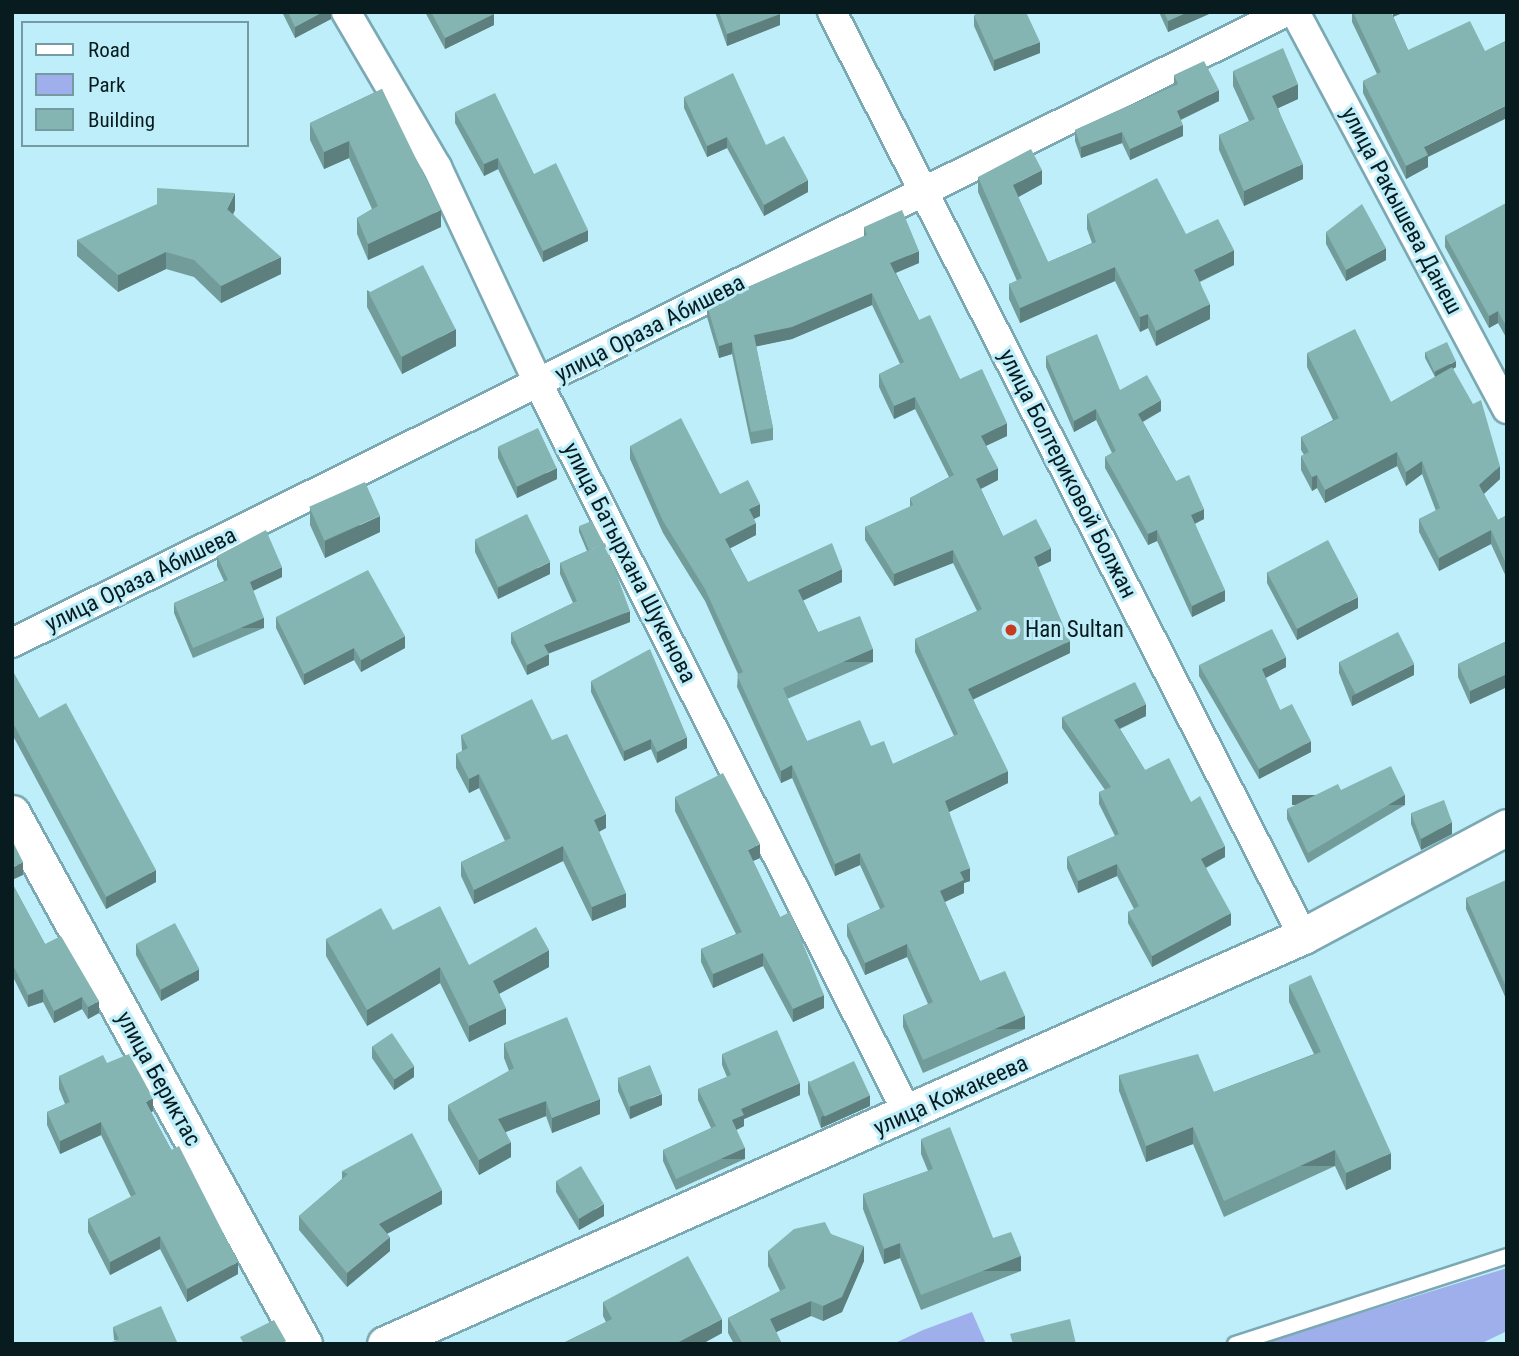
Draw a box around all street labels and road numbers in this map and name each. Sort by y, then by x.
street label: улица Ракышева Данеш [1335,103,1467,319]
street label: улица Ораза Абишева [551,269,749,389]
street label: улица Болтериковой Болжан [992,345,1142,603]
street label: улица Батырхана Шукенова [556,438,702,688]
street label: улица Ораза Абишева [41,522,241,638]
street label: улица Бериктас [110,1007,206,1151]
street label: улица Кожакеева [870,1050,1032,1142]

